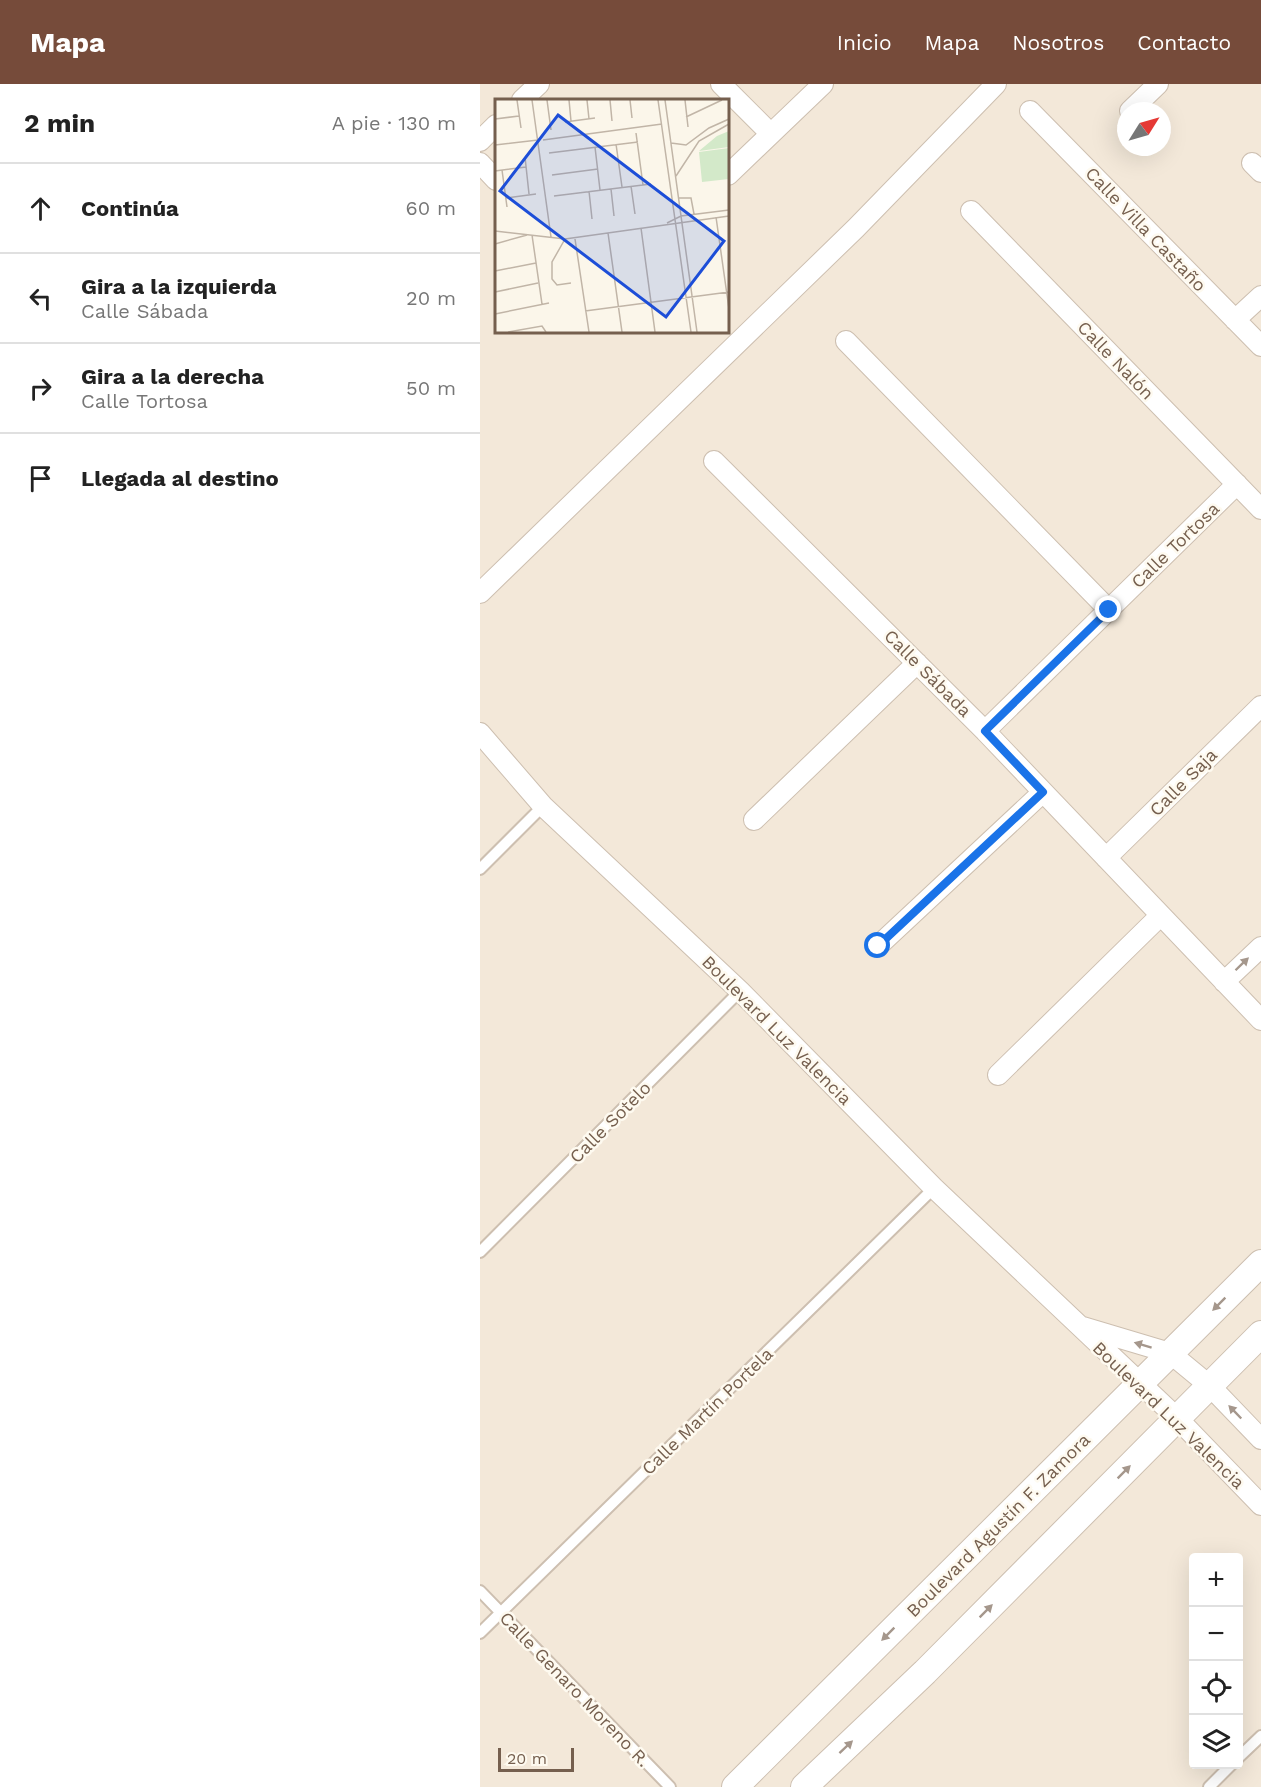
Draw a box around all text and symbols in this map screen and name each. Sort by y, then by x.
text: Mapa [30,26,105,59]
text: Inicio [837,30,892,55]
text: Mapa [925,30,979,55]
text: Nosotros [1012,30,1104,55]
text: Contacto [1137,30,1231,55]
inset map [495,99,729,333]
north arrow [1117,102,1171,156]
text: 2 min [24,108,95,138]
text: A pie · 130 m [332,111,456,135]
street label: Calle Villa Castaño [1081,163,1211,295]
icon: ahead [24,192,57,225]
text: Continúa [81,196,179,221]
text: 60 m [406,196,456,220]
text: Gira a la izquierda [81,274,277,299]
icon: left [24,282,57,315]
text: 20 m [406,286,456,310]
text: Calle Sábada [81,299,208,323]
street label: Calle Nalón [1073,316,1159,404]
text: Gira a la derecha [81,364,264,389]
icon: right [24,372,57,405]
text: 50 m [406,376,456,400]
text: Calle Tortosa [81,389,208,413]
icon: arrive [24,462,57,495]
text: Llegada al destino [81,466,279,491]
street label: Calle Tortosa [1127,498,1223,592]
route end [1095,596,1121,622]
street label: Calle Sábada [880,625,976,721]
street label: Calle Saja [1145,744,1221,820]
route start [864,932,890,958]
street label: Boulevard Luz Valencia [698,951,856,1109]
one-way arrow [1235,957,1250,971]
street label: Calle Sotelo [565,1077,655,1167]
one-way arrow [1213,1297,1227,1311]
street label: Boulevard Luz Valencia [1089,1337,1249,1493]
one-way arrow [1134,1340,1152,1349]
street label: Calle Martín Portela [637,1343,777,1479]
one-way arrow [1229,1406,1243,1420]
street label: Boulevard Agustín F. Zamora [902,1429,1094,1621]
one-way arrow [1116,1466,1130,1480]
map controls [1189,1553,1243,1769]
button: + [1189,1553,1243,1607]
one-way arrow [979,1604,993,1618]
street label: Calle Genaro Moreno R. [496,1607,654,1771]
button: − [1189,1607,1243,1661]
one-way arrow [881,1627,895,1641]
button: locate [1189,1661,1243,1715]
button: layers [1189,1715,1243,1769]
one-way arrow [839,1740,854,1754]
scale bar [498,1745,574,1772]
text: 20 m [507,1749,547,1768]

